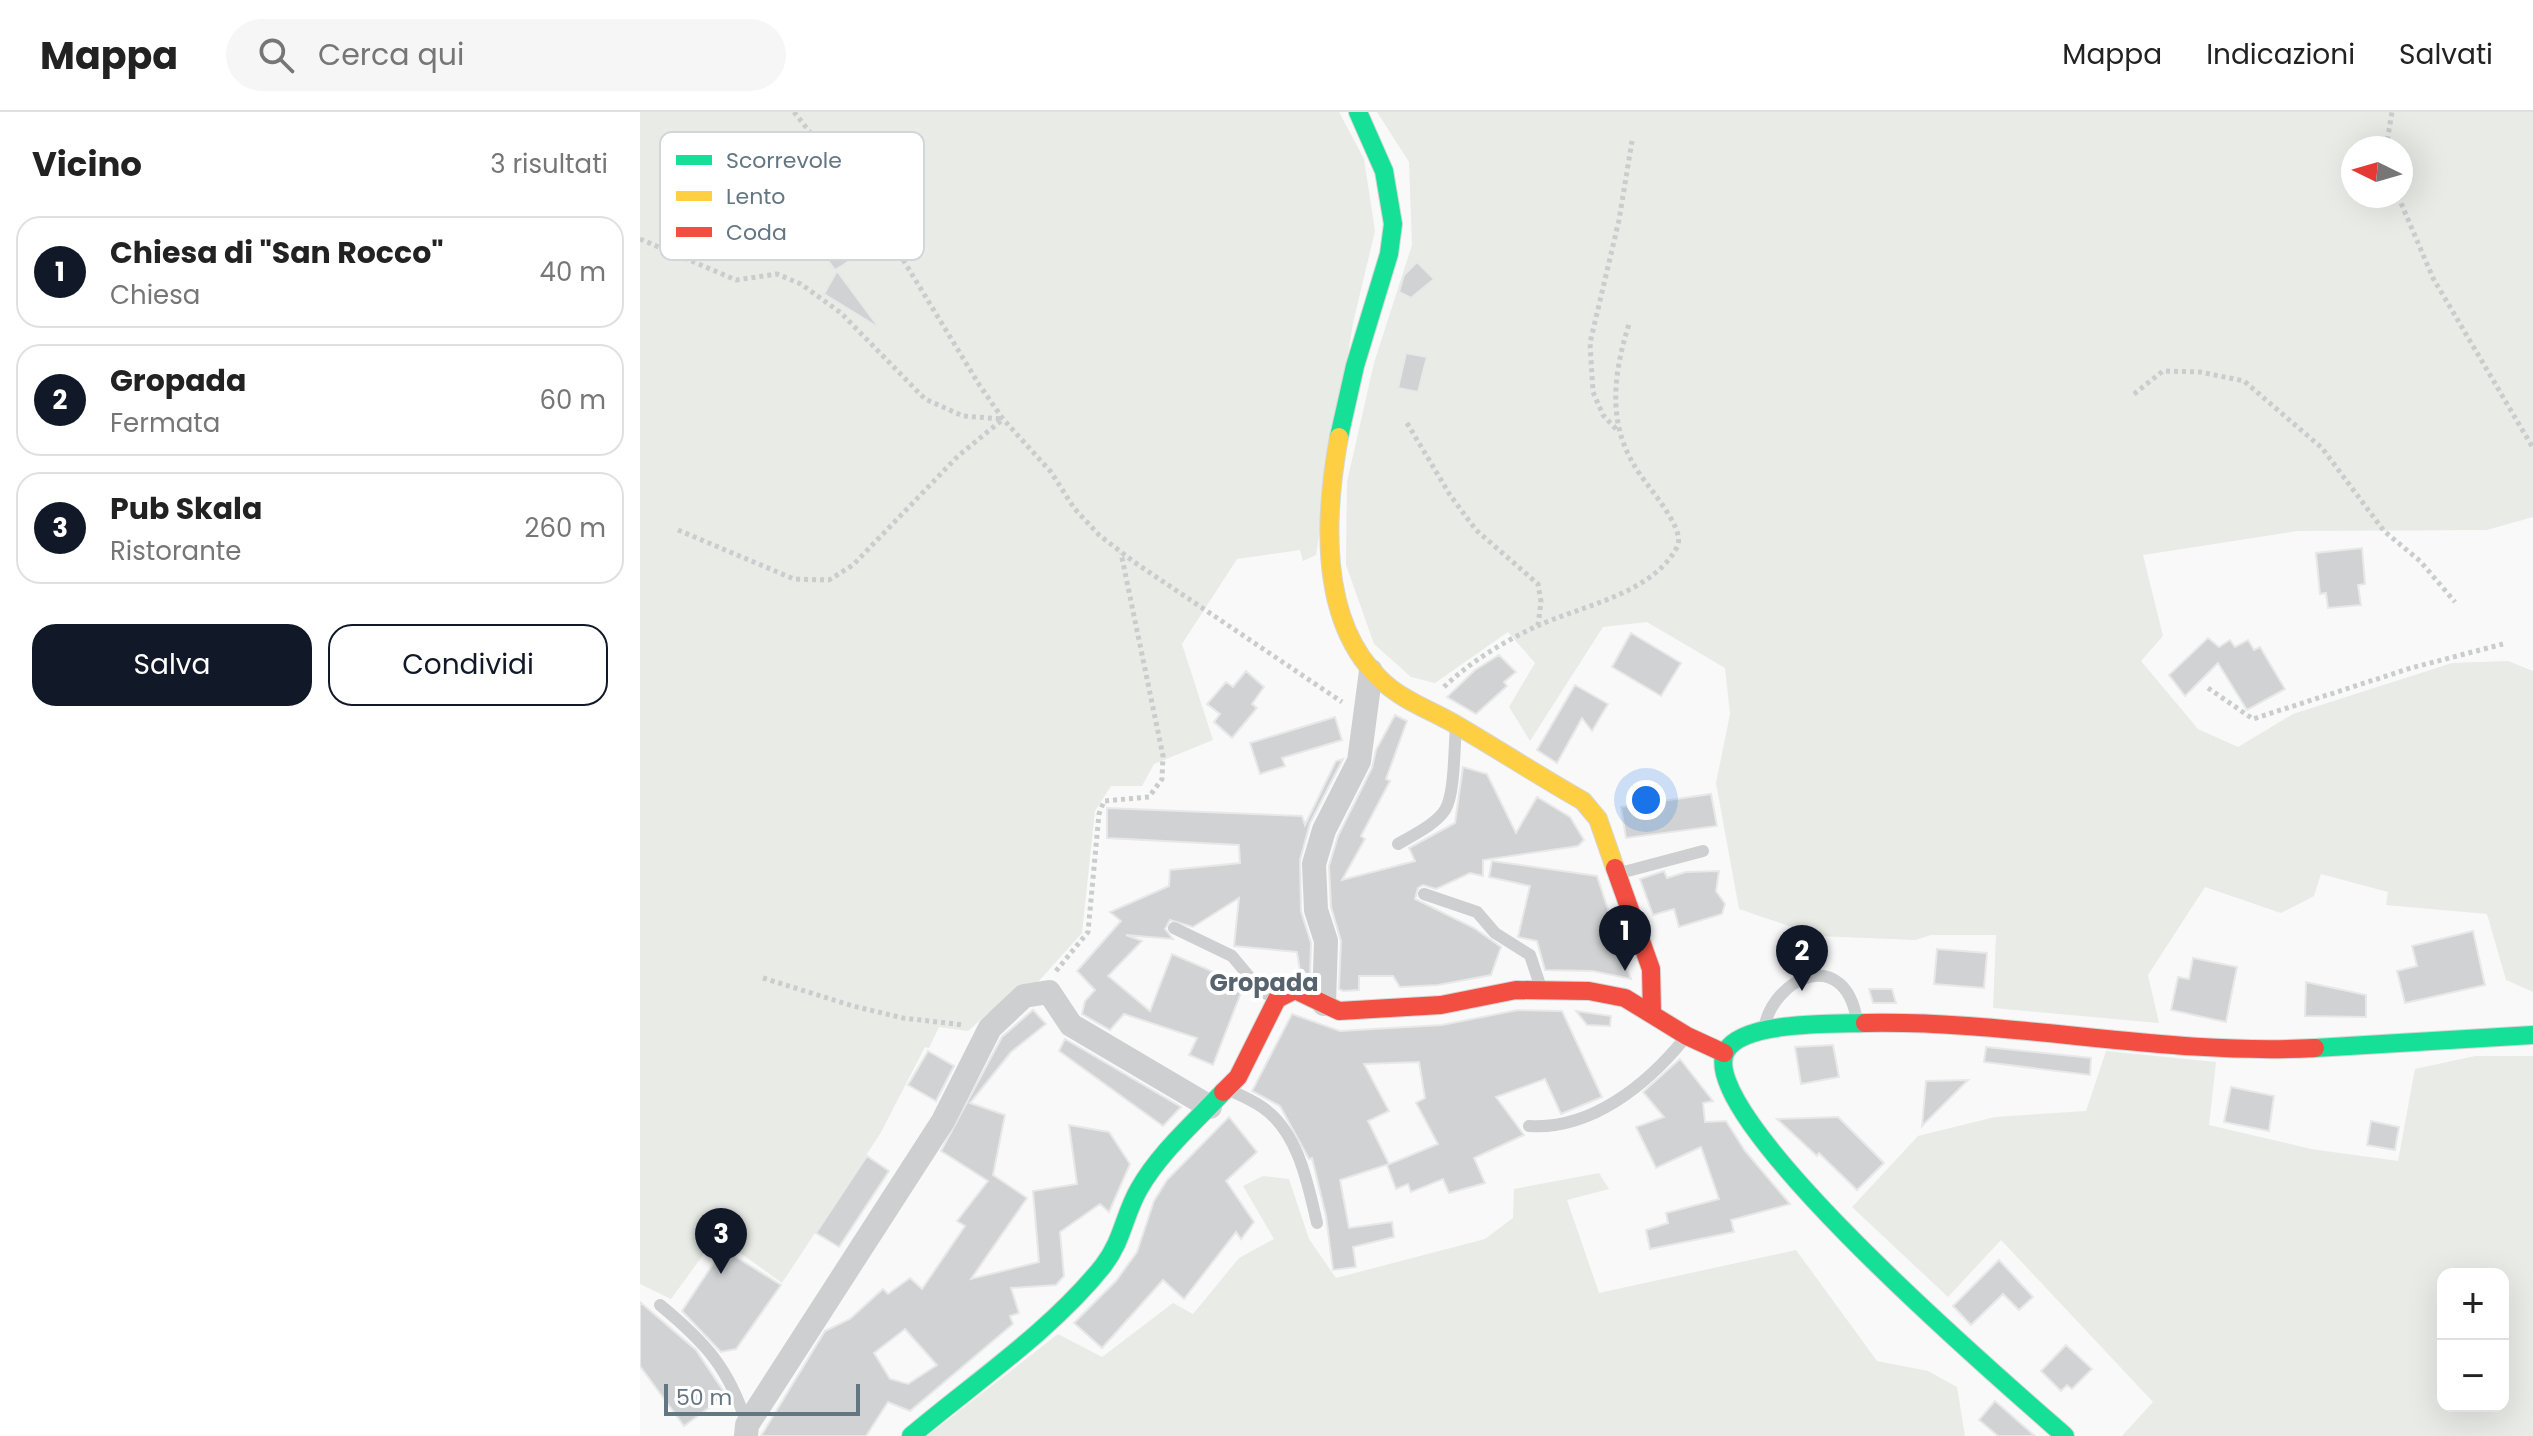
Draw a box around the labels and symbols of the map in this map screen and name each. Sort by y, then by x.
legend [660,132,924,260]
north arrow [2341,136,2413,208]
text: Scorrevole [726,145,842,176]
text: Lento [726,181,785,212]
text: Coda [726,217,787,248]
your location [1626,780,1666,820]
pin: 1 [1599,905,1651,971]
pin: 2 [1776,925,1828,991]
district label: Gropada [1209,966,1319,999]
pin: 3 [695,1208,747,1274]
scale bar [664,1380,860,1416]

